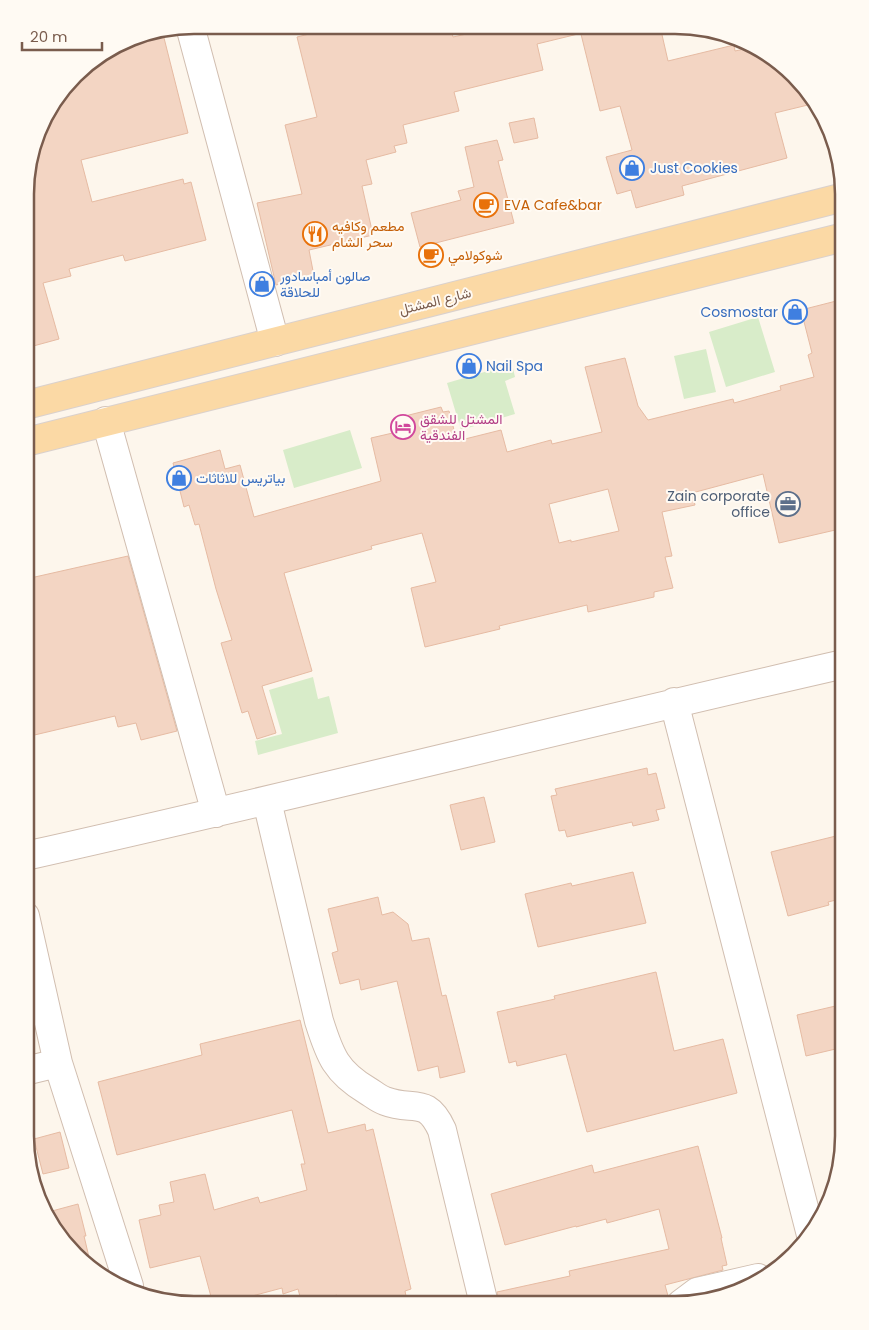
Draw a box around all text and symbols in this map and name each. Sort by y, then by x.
scale bar [22,20,102,52]
text: 20 m [30,26,68,47]
shop icon: Just Cookies [619,155,645,181]
place label: Just Cookies [650,158,738,178]
cafe icon: EVA Cafe&bar [473,192,499,218]
place label: EVA Cafe&bar [504,195,602,215]
place label: مطعم وكافيه سحر الشام [332,216,404,252]
restaurant icon: مطعم وكافيه سحر الشام [302,221,328,247]
cafe icon: شوكولامي [418,242,444,268]
place label: شوكولامي [448,245,503,267]
place label: صالون أمباسادور للحلاقة [279,266,371,302]
shop icon: صالون أمباسادور للحلاقة [249,271,275,297]
street label: شارع المشتل [397,282,473,321]
shop icon: Cosmostar [782,299,808,325]
place label: Cosmostar [700,302,778,322]
shop icon: Nail Spa [456,353,482,379]
place label: Nail Spa [486,356,543,376]
place label: المشتل للشقق الفندقية [420,409,503,445]
hotel icon: المشتل للشقق الفندقية [390,414,416,440]
shop icon: بياتريس للاثاثات [166,465,192,491]
place label: بياتريس للاثاثات [196,468,285,488]
place label: Zain corporate office [667,486,770,522]
office icon: Zain corporate office [775,491,801,517]

